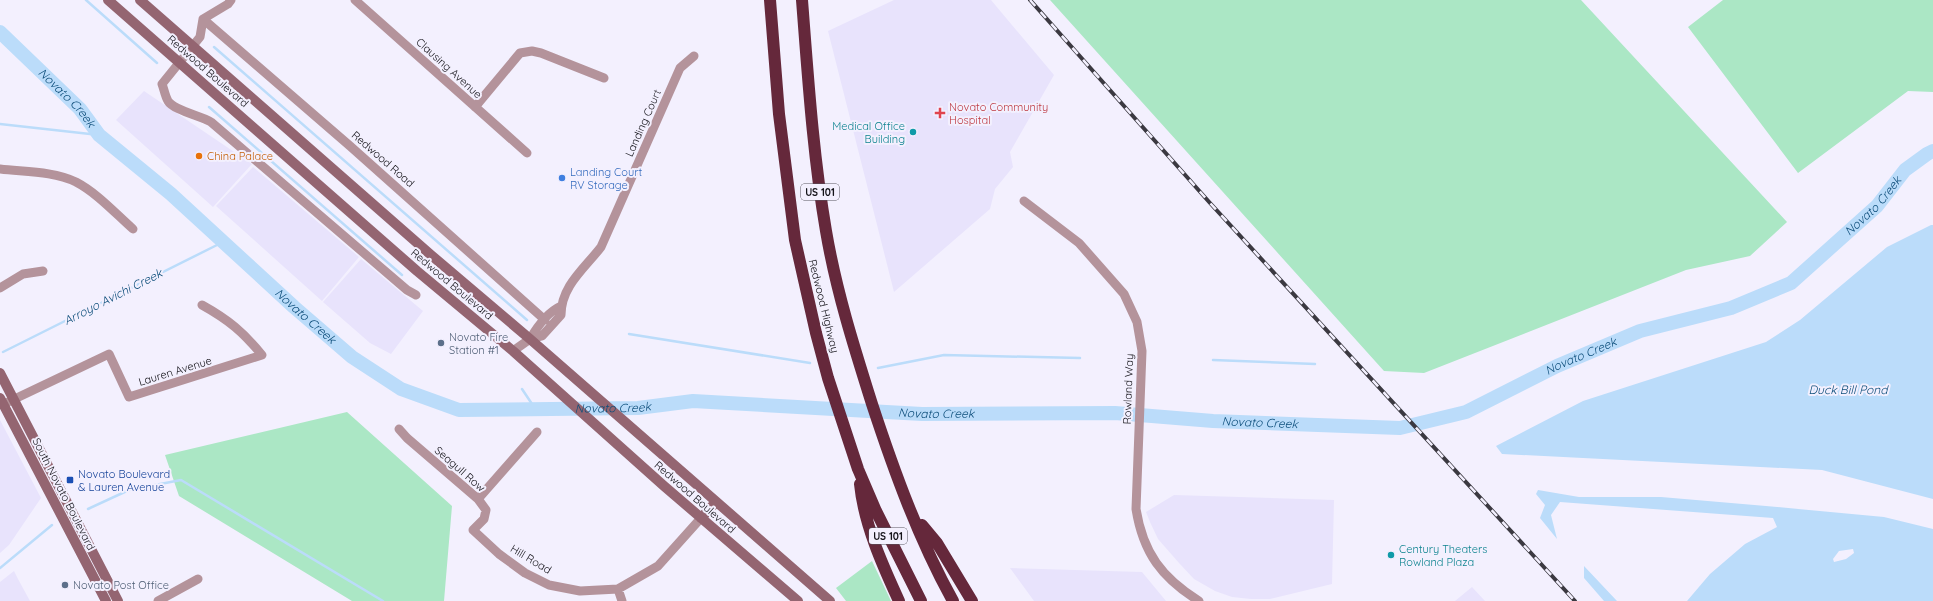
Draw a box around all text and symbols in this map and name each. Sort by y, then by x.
street label: Redwood Boulevard [164,32,252,110]
street label: Clausing Avenue [413,35,485,101]
water label: Novato Creek [35,65,100,131]
street label: Landing Court [622,87,664,159]
place label: Novato Community Hospital [949,100,1048,127]
marker: Novato Community Hospital [934,107,946,119]
place label: Medical Office Building [832,119,905,146]
marker: Medical Office Building [908,127,918,137]
street label: Redwood Road [349,128,417,190]
place label: China Palace [207,149,273,163]
marker: China Palace [194,151,204,161]
place label: Landing Court RV Storage [570,165,642,192]
water label: Novato Creek [1841,172,1905,238]
marker: Landing Court RV Storage [557,173,567,183]
road number: US 101 [801,184,839,200]
street label: Redwood Boulevard [408,245,496,323]
street label: Redwood Highway [806,258,842,354]
water label: Arroyo Avichi Creek [61,264,166,328]
water label: Novato Creek [272,285,340,348]
place label: Novato Fire Station #1 [449,330,508,357]
water label: Novato Creek [1542,333,1620,378]
marker: Novato Fire Station #1 [436,338,446,348]
street label: Lauren Avenue [137,353,213,389]
street label: Rowland Way [1120,353,1136,425]
water label: Duck Bill Pond [1808,382,1889,397]
water label: Novato Creek [575,398,653,416]
water label: Novato Creek [898,405,976,421]
water label: Novato Creek [1221,413,1300,431]
street label: South Novato Boulevard [30,435,98,553]
street label: Seagull Row [432,443,488,495]
street label: Redwood Boulevard [651,458,739,536]
place label: Novato Boulevard & Lauren Avenue [78,467,170,494]
marker: Novato Boulevard & Lauren Avenue [65,475,75,485]
road number: US 101 [869,528,907,544]
street label: Hill Road [508,541,554,577]
place label: Century Theaters Rowland Plaza [1399,542,1487,569]
marker: Century Theaters Rowland Plaza [1386,550,1396,560]
place label: Novato Post Office [73,578,169,592]
marker: Novato Post Office [60,580,70,590]

